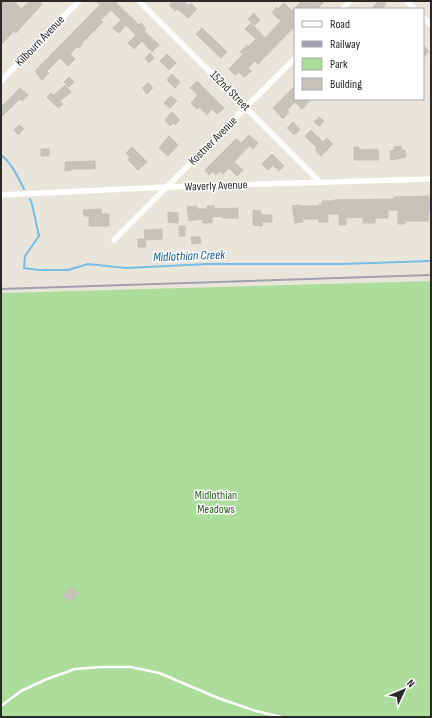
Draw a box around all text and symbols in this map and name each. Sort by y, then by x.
legend [294,8,424,100]
street label: Kilbourn Avenue [12,12,68,69]
text: Road [330,17,350,32]
text: Railway [330,37,361,52]
text: Park [330,57,348,72]
street label: 152nd Street [207,68,254,115]
text: Building [330,77,362,92]
street label: Kostner Avenue [185,113,241,169]
street label: Waverly Avenue [184,177,248,195]
water label: Midlothian Creek [153,247,226,265]
park label: Midlothian Meadows [195,488,237,517]
north arrow [384,670,424,710]
text: N [404,677,418,690]

